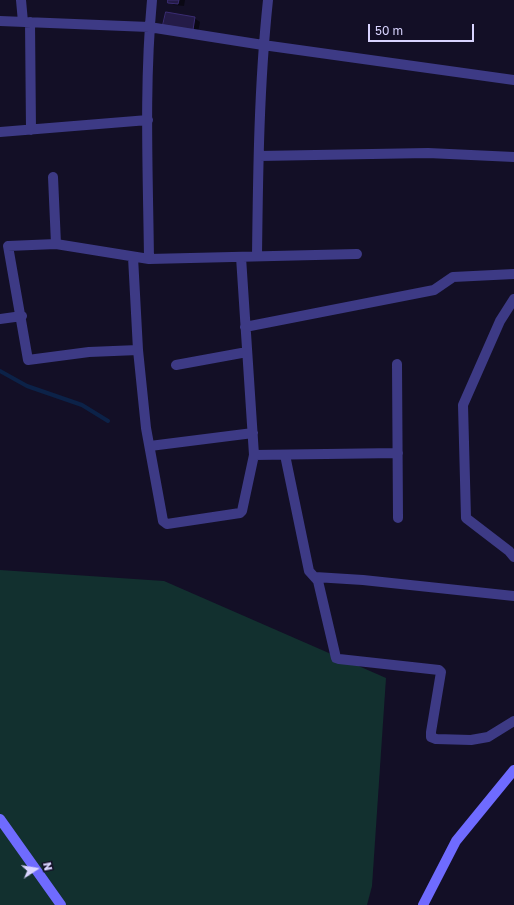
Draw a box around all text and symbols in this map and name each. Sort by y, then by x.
scale bar [370,16,476,42]
text: 50 m [375,23,403,38]
north arrow [16,849,56,889]
text: N [41,861,55,872]

